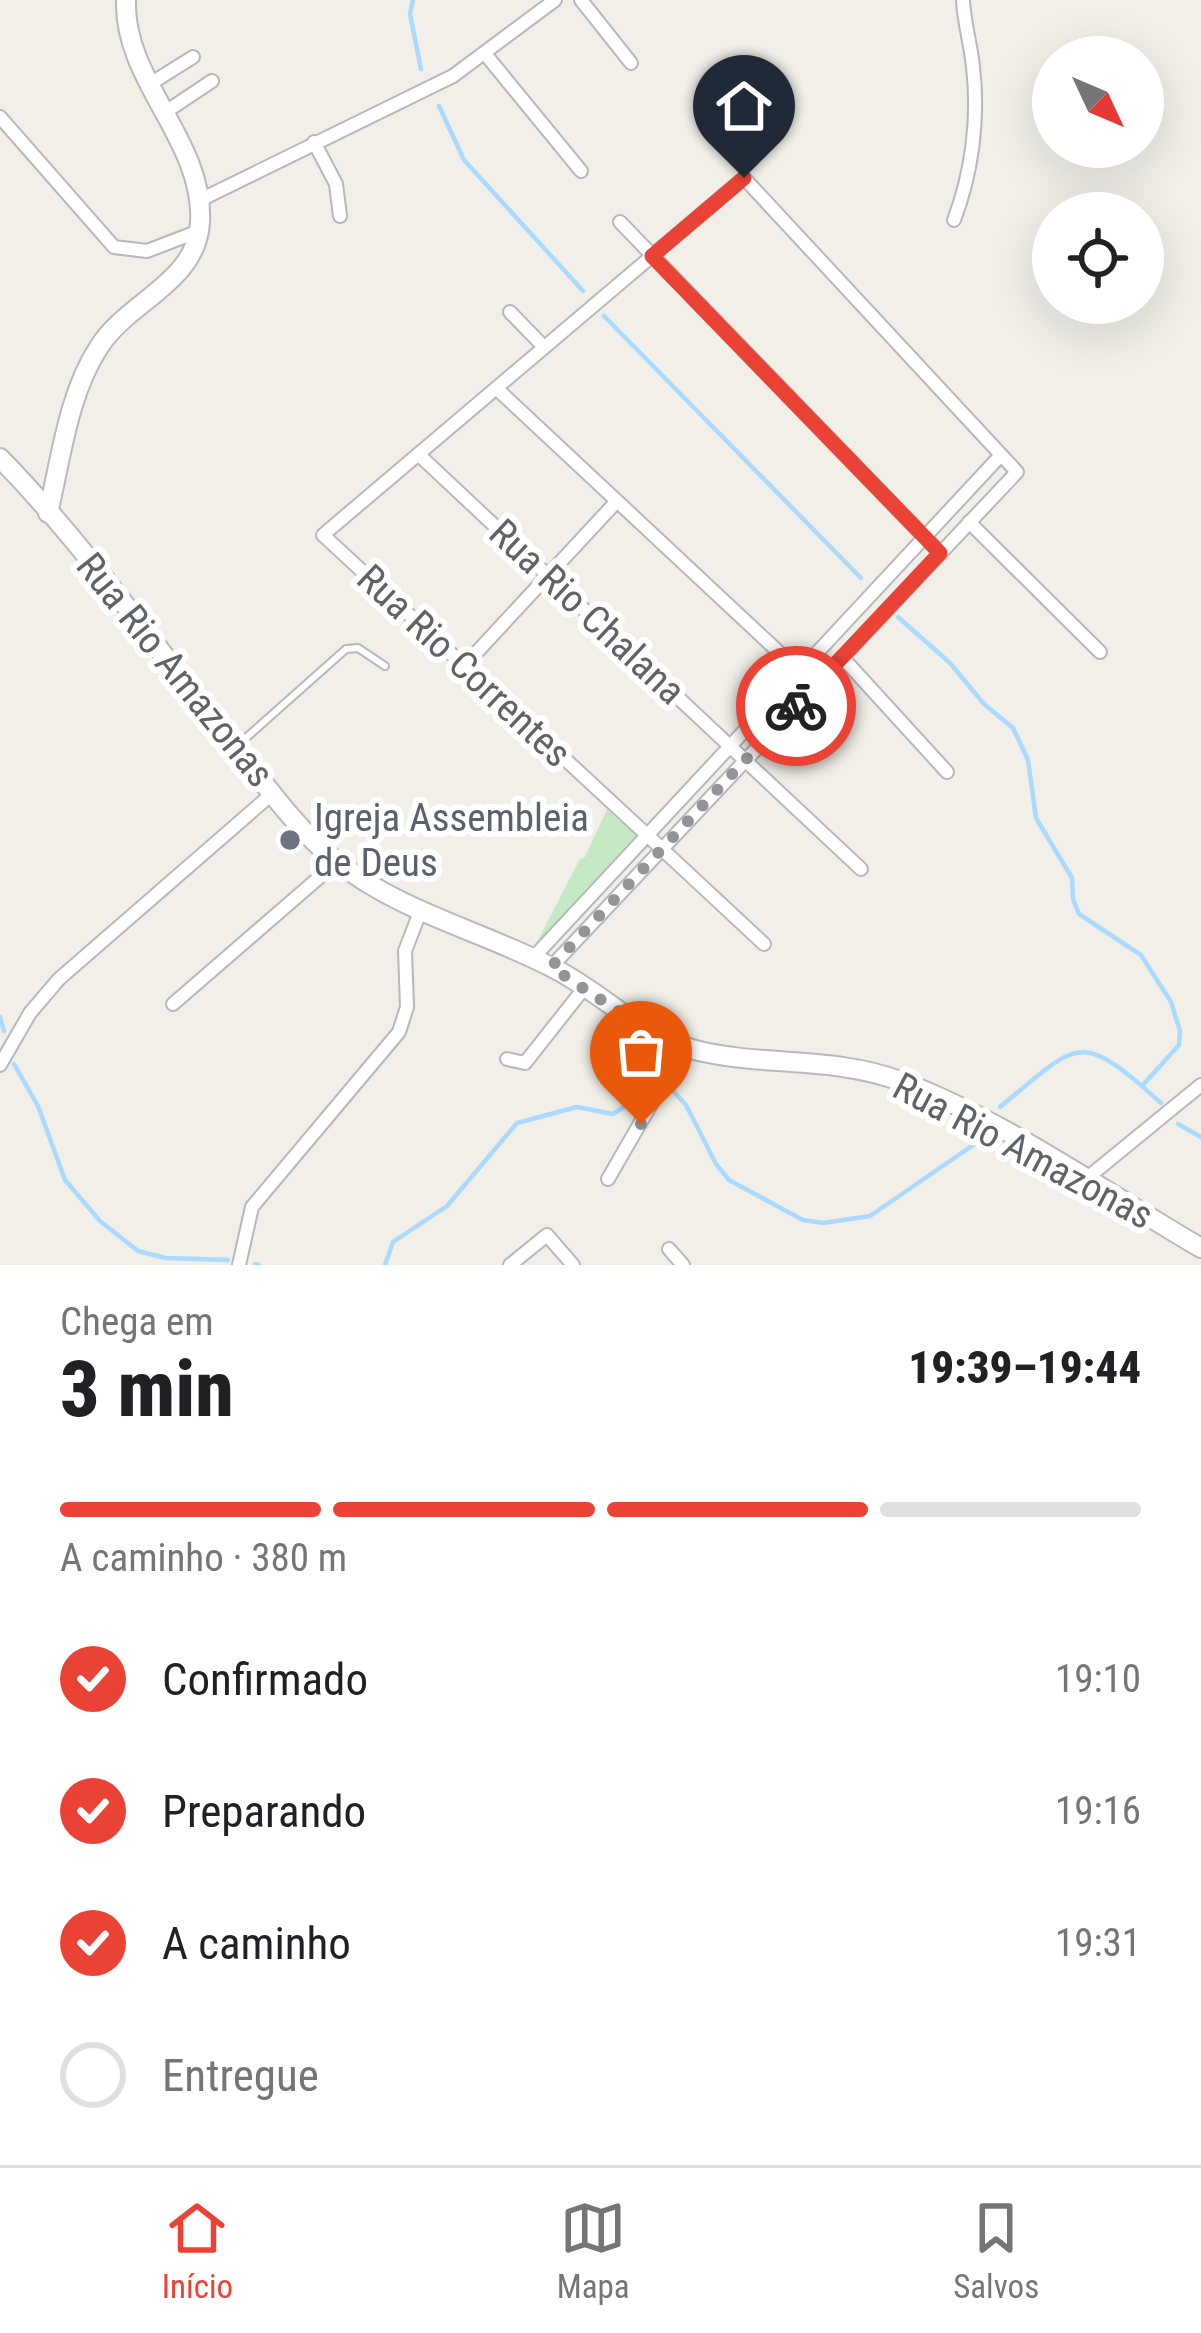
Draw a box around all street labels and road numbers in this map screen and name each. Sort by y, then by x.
street label: Rua Rio Chalana [480,510,694,714]
street label: Rua Rio Amazonas [67,544,283,796]
street label: Rua Rio Correntes [348,555,580,777]
street label: Rua Rio Amazonas [885,1063,1161,1239]

